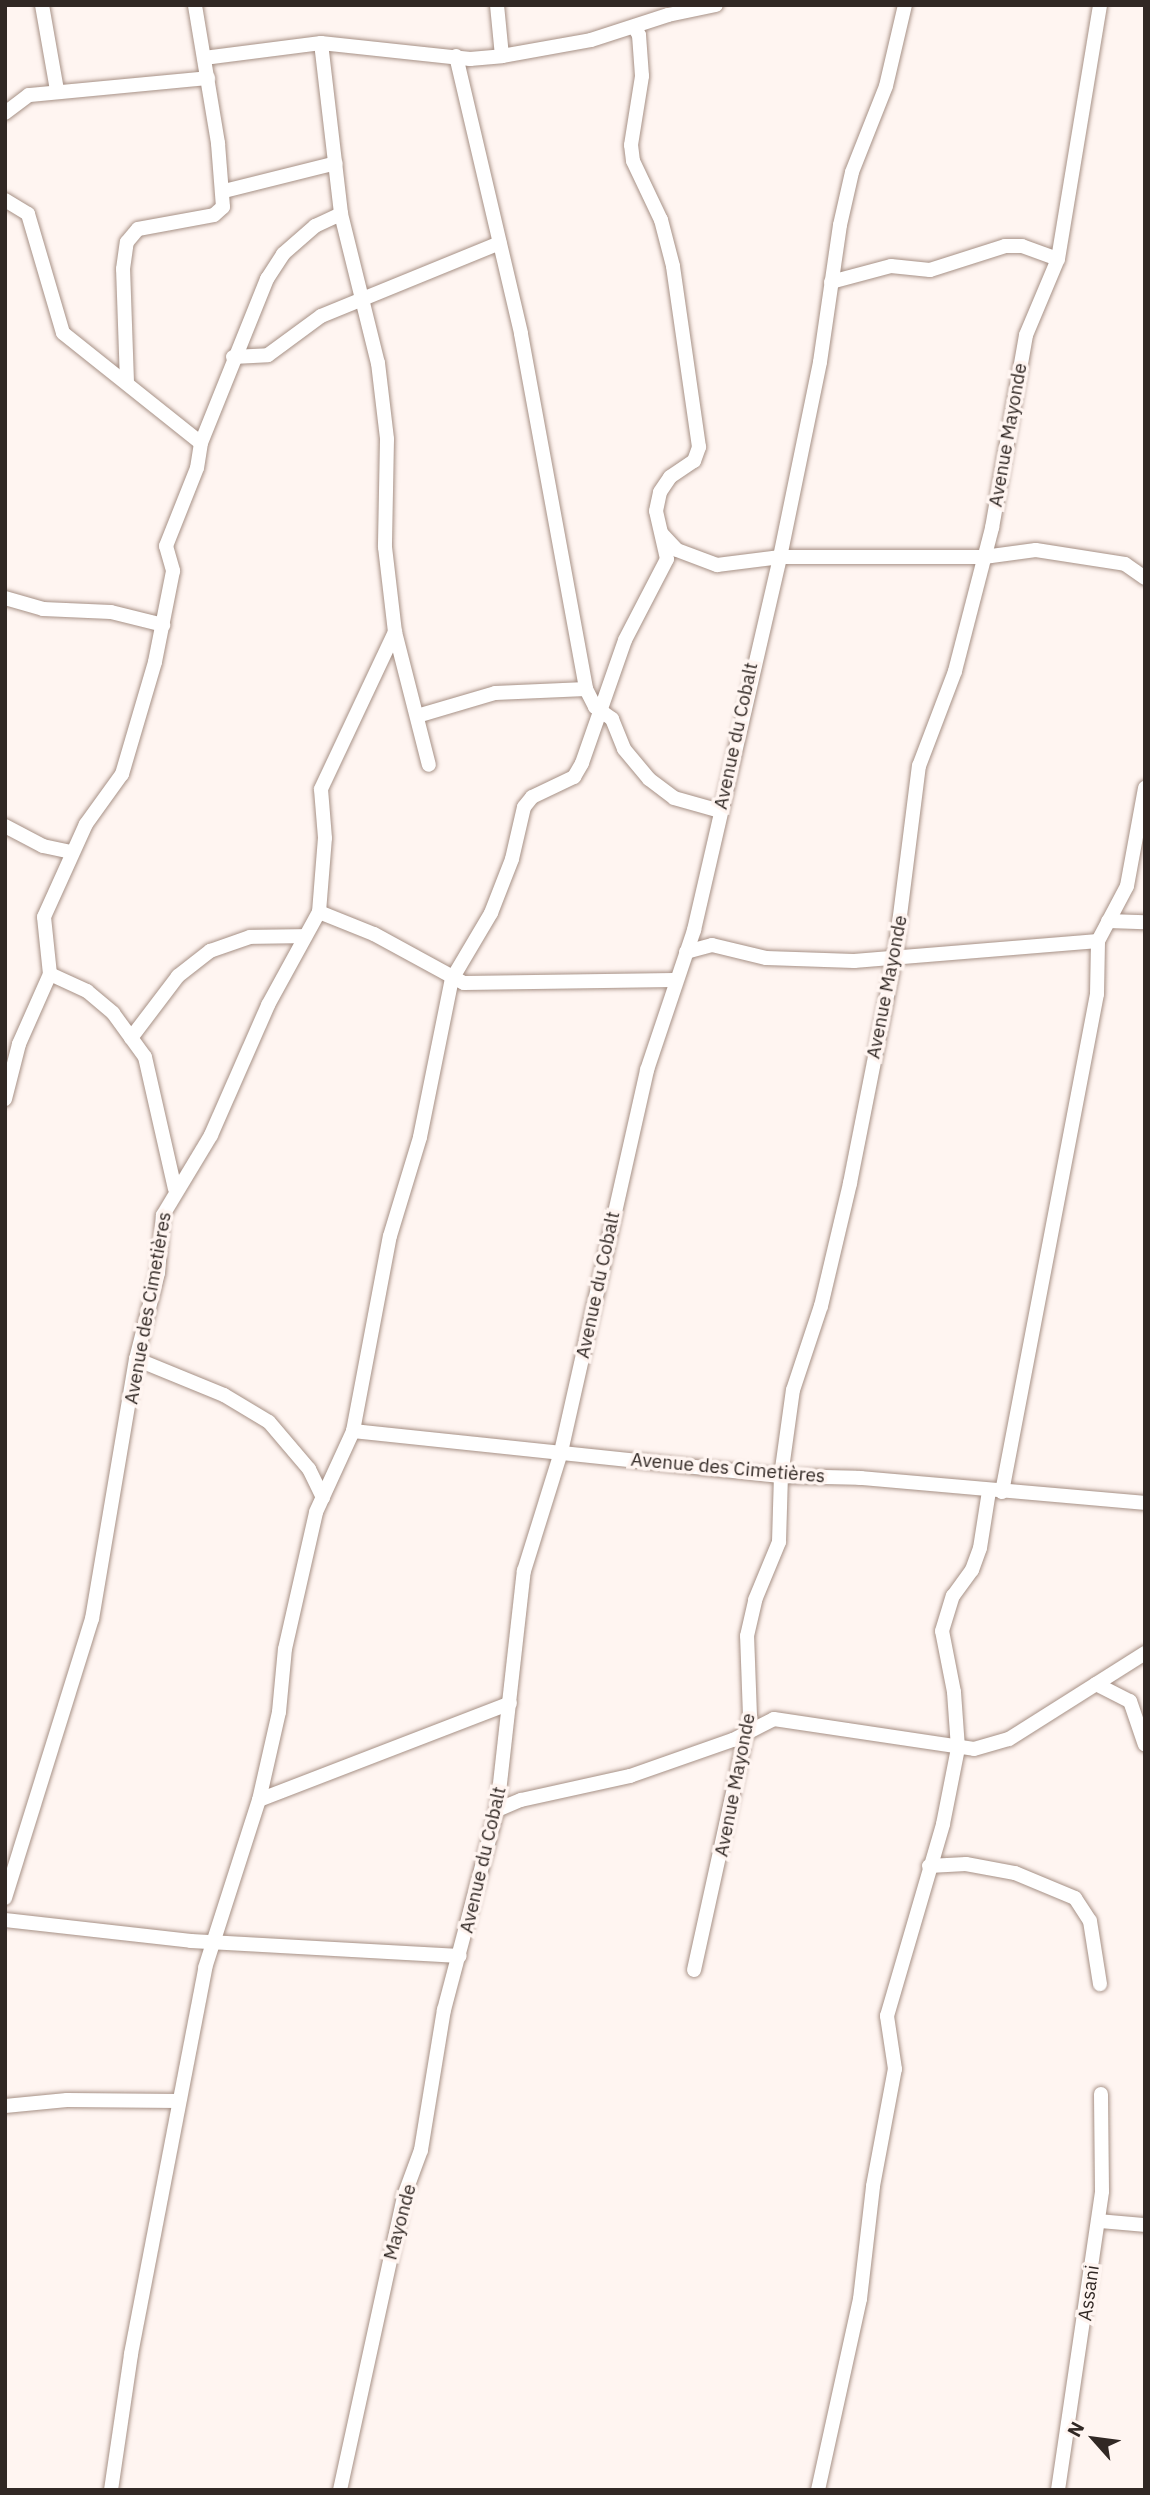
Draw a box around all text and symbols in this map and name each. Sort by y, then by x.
street label: Avenue Mayonde [984,361,1032,509]
street label: Avenue du Cobalt [709,660,763,812]
street label: Avenue Mayonde [862,913,912,1061]
street label: Avenue du Cobalt [571,1209,625,1361]
street label: Avenue des Cimetières [120,1210,176,1406]
street label: Avenue des Cimetières [630,1448,826,1488]
street label: Avenue Mayonde [710,1711,760,1859]
street label: Avenue du Cobalt [455,1785,511,1935]
street label: Mayonde [379,2182,421,2262]
street label: Assani [1074,2264,1104,2322]
north arrow [1059,2404,1129,2474]
text: N [1062,2417,1089,2441]

